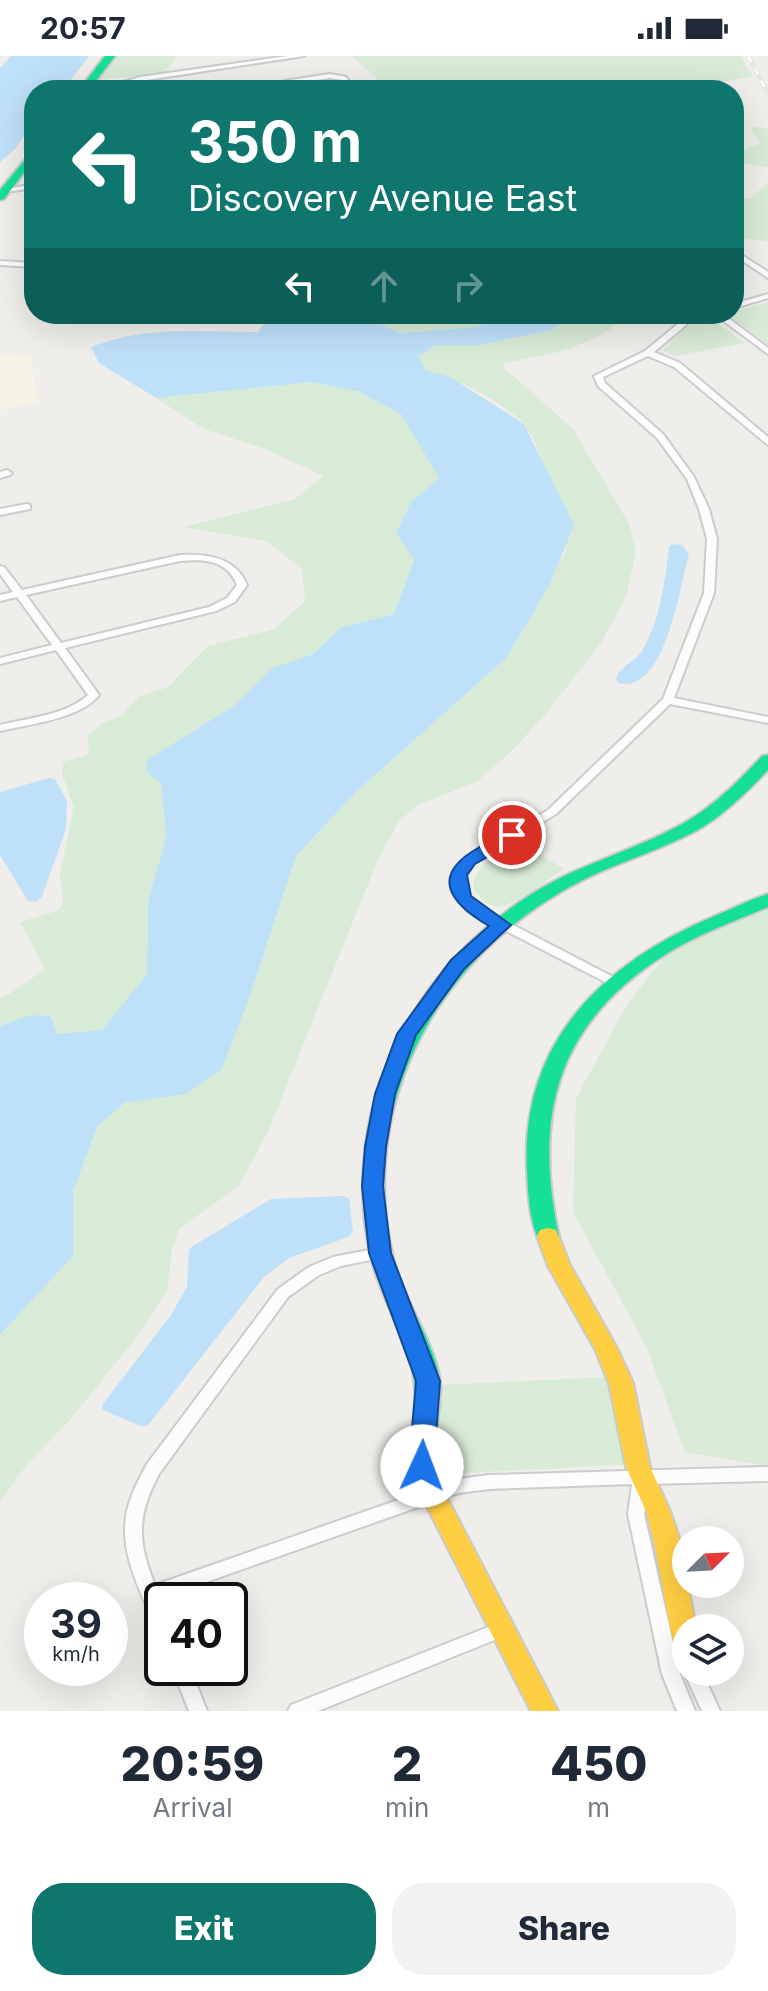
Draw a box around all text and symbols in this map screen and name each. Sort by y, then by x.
text: 20:57 [40,10,126,46]
text: 350 m [188,108,362,176]
icon: left [56,112,160,216]
text: Discovery Avenue East [188,176,577,220]
icon: left [278,264,322,308]
icon: ahead [362,264,406,308]
icon: right [446,264,490,308]
pin [478,801,546,869]
icon: arrive [490,813,534,857]
position arrow [380,1424,464,1508]
north arrow [672,1526,744,1598]
map controls [672,1526,744,1686]
speed limit sign: 40 [144,1582,248,1686]
text: 39 [50,1599,102,1648]
button: layers [672,1614,744,1686]
text: km/h [52,1642,100,1666]
text: 20:59 [121,1734,264,1793]
text: 2 [392,1734,422,1793]
text: 450 [550,1734,647,1793]
text: Arrival [152,1792,232,1823]
text: min [385,1792,429,1823]
text: m [587,1792,610,1823]
button: Exit [32,1883,376,1975]
button: Share [392,1883,736,1975]

